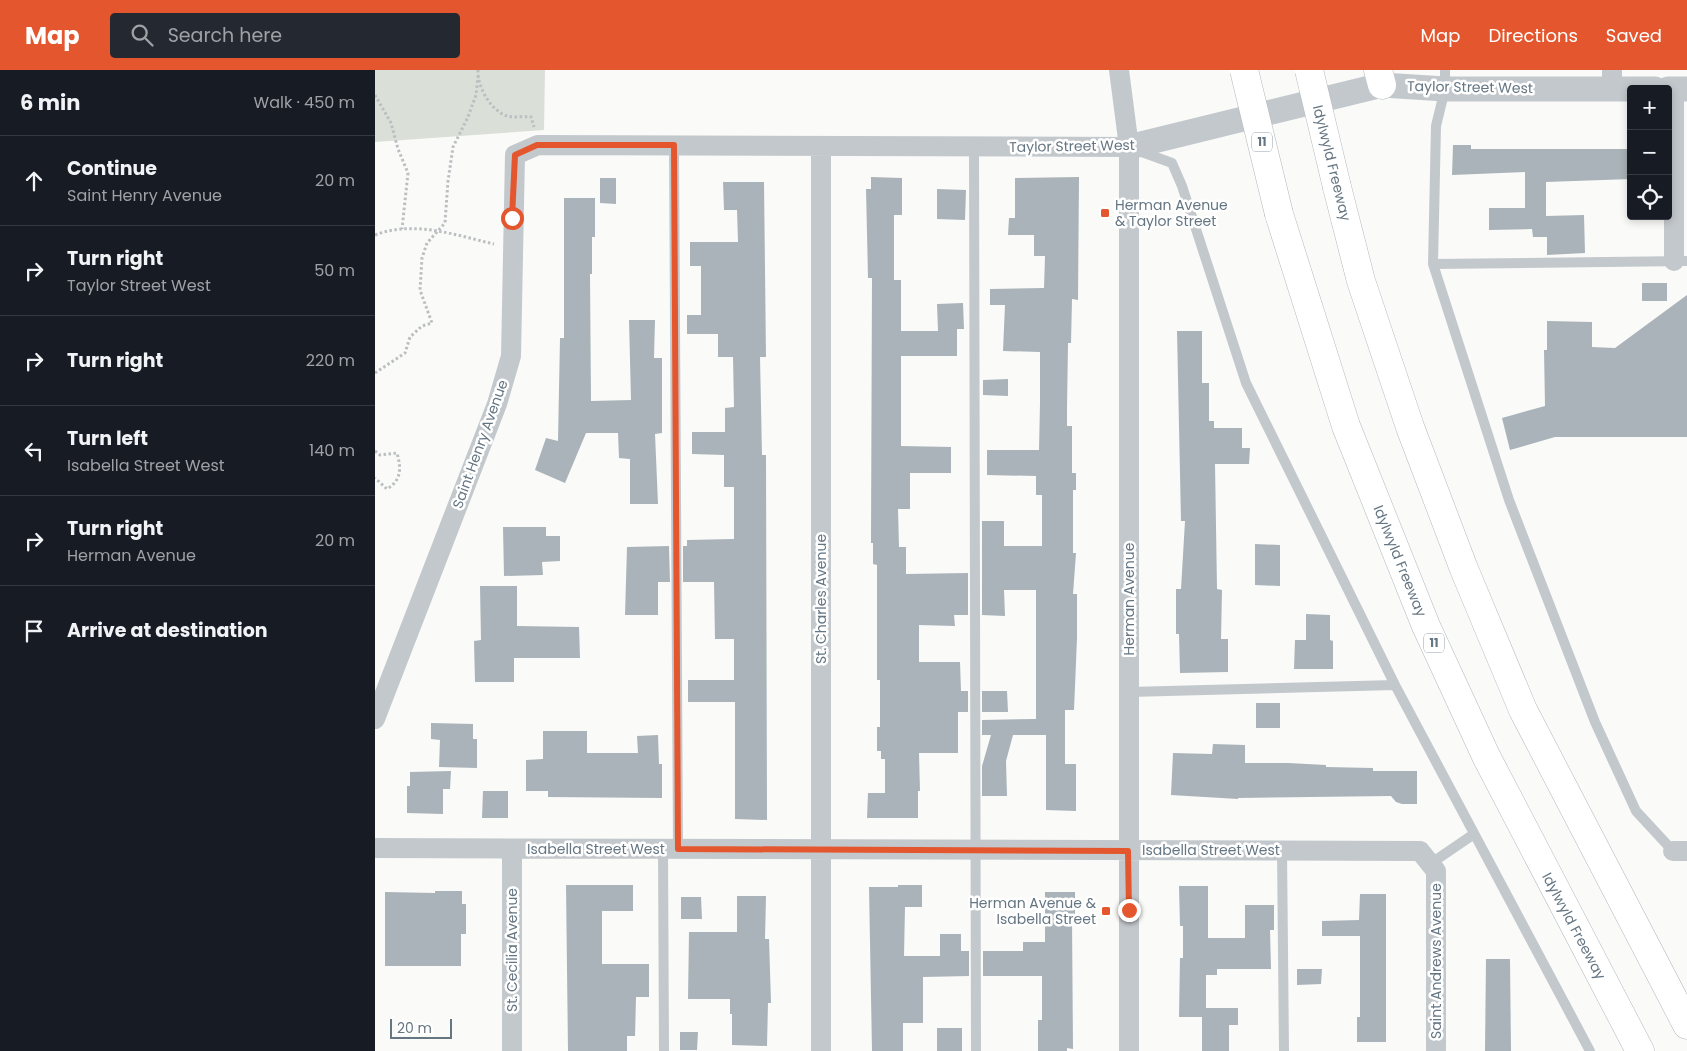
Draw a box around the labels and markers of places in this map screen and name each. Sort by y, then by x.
place label: Herman Avenue & Taylor Street [1115,195,1228,231]
marker: Herman Avenue & Taylor Street [1099,207,1111,219]
place label: Herman Avenue & Isabella Street [969,893,1097,929]
marker: Herman Avenue & Isabella Street [1100,905,1112,917]

